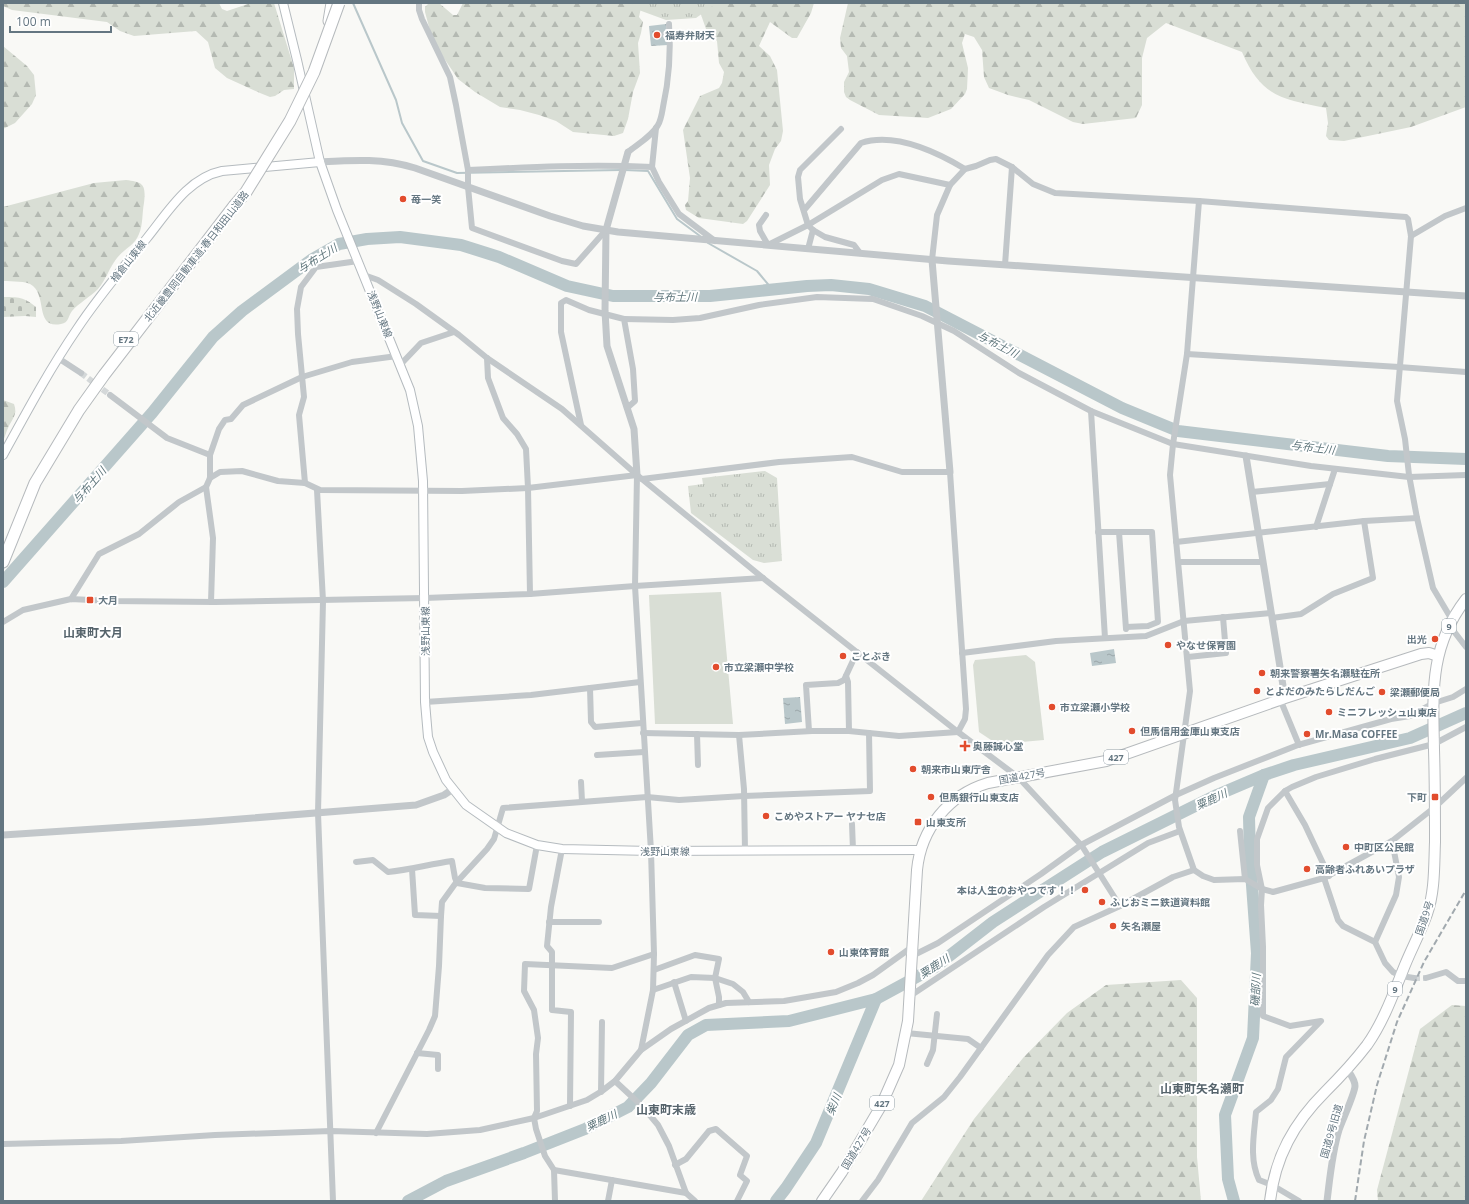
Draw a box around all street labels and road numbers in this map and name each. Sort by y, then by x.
street label: 北近畿豊岡自動車道;春日和田山道路 [140,188,252,324]
street label: 檜倉山東線 [107,237,149,285]
street label: 浅野山東線 [364,288,396,340]
road number: E72 [114,332,138,346]
street label: 浅野山東線 [418,606,432,656]
road number: 9 [1442,619,1456,633]
road number: 427 [1104,750,1128,764]
street label: 国道427号 [998,765,1046,787]
street label: 浅野山東線 [640,844,690,858]
street label: 国道9号 [1412,899,1436,937]
road number: 9 [1388,982,1402,996]
road number: 427 [870,1096,894,1110]
street label: 国道9号旧道 [1317,1102,1345,1160]
street label: 国道427号 [838,1124,874,1172]

